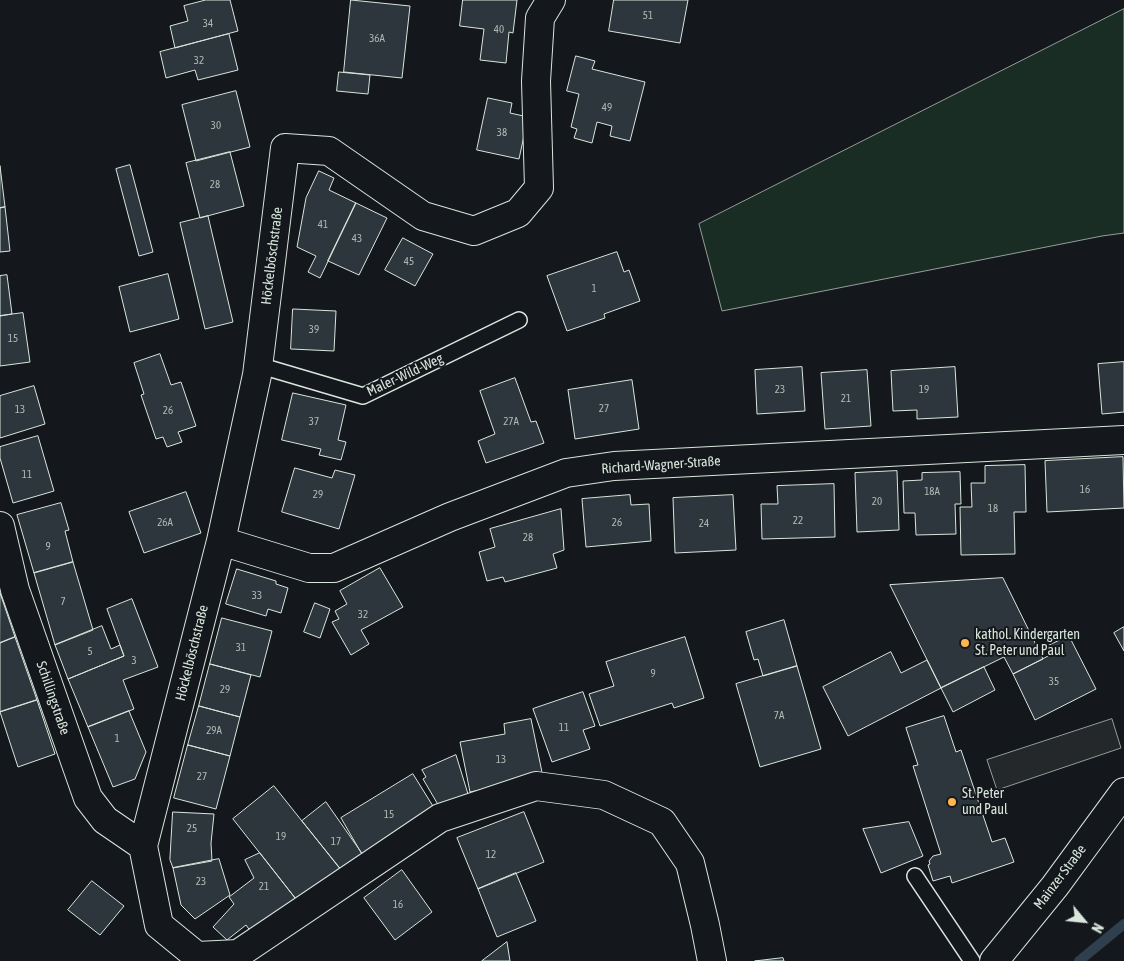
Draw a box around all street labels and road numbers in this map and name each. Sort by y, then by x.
street label: Höckelböschstraße [258,206,286,306]
street label: Maler-Wild-Weg [364,350,446,400]
street label: Richard-Wagner-Straße [601,452,721,478]
street label: Höckelböschstraße [172,603,212,703]
street label: Schillingstraße [33,659,73,737]
street label: Mainzer Straße [1030,841,1090,913]

